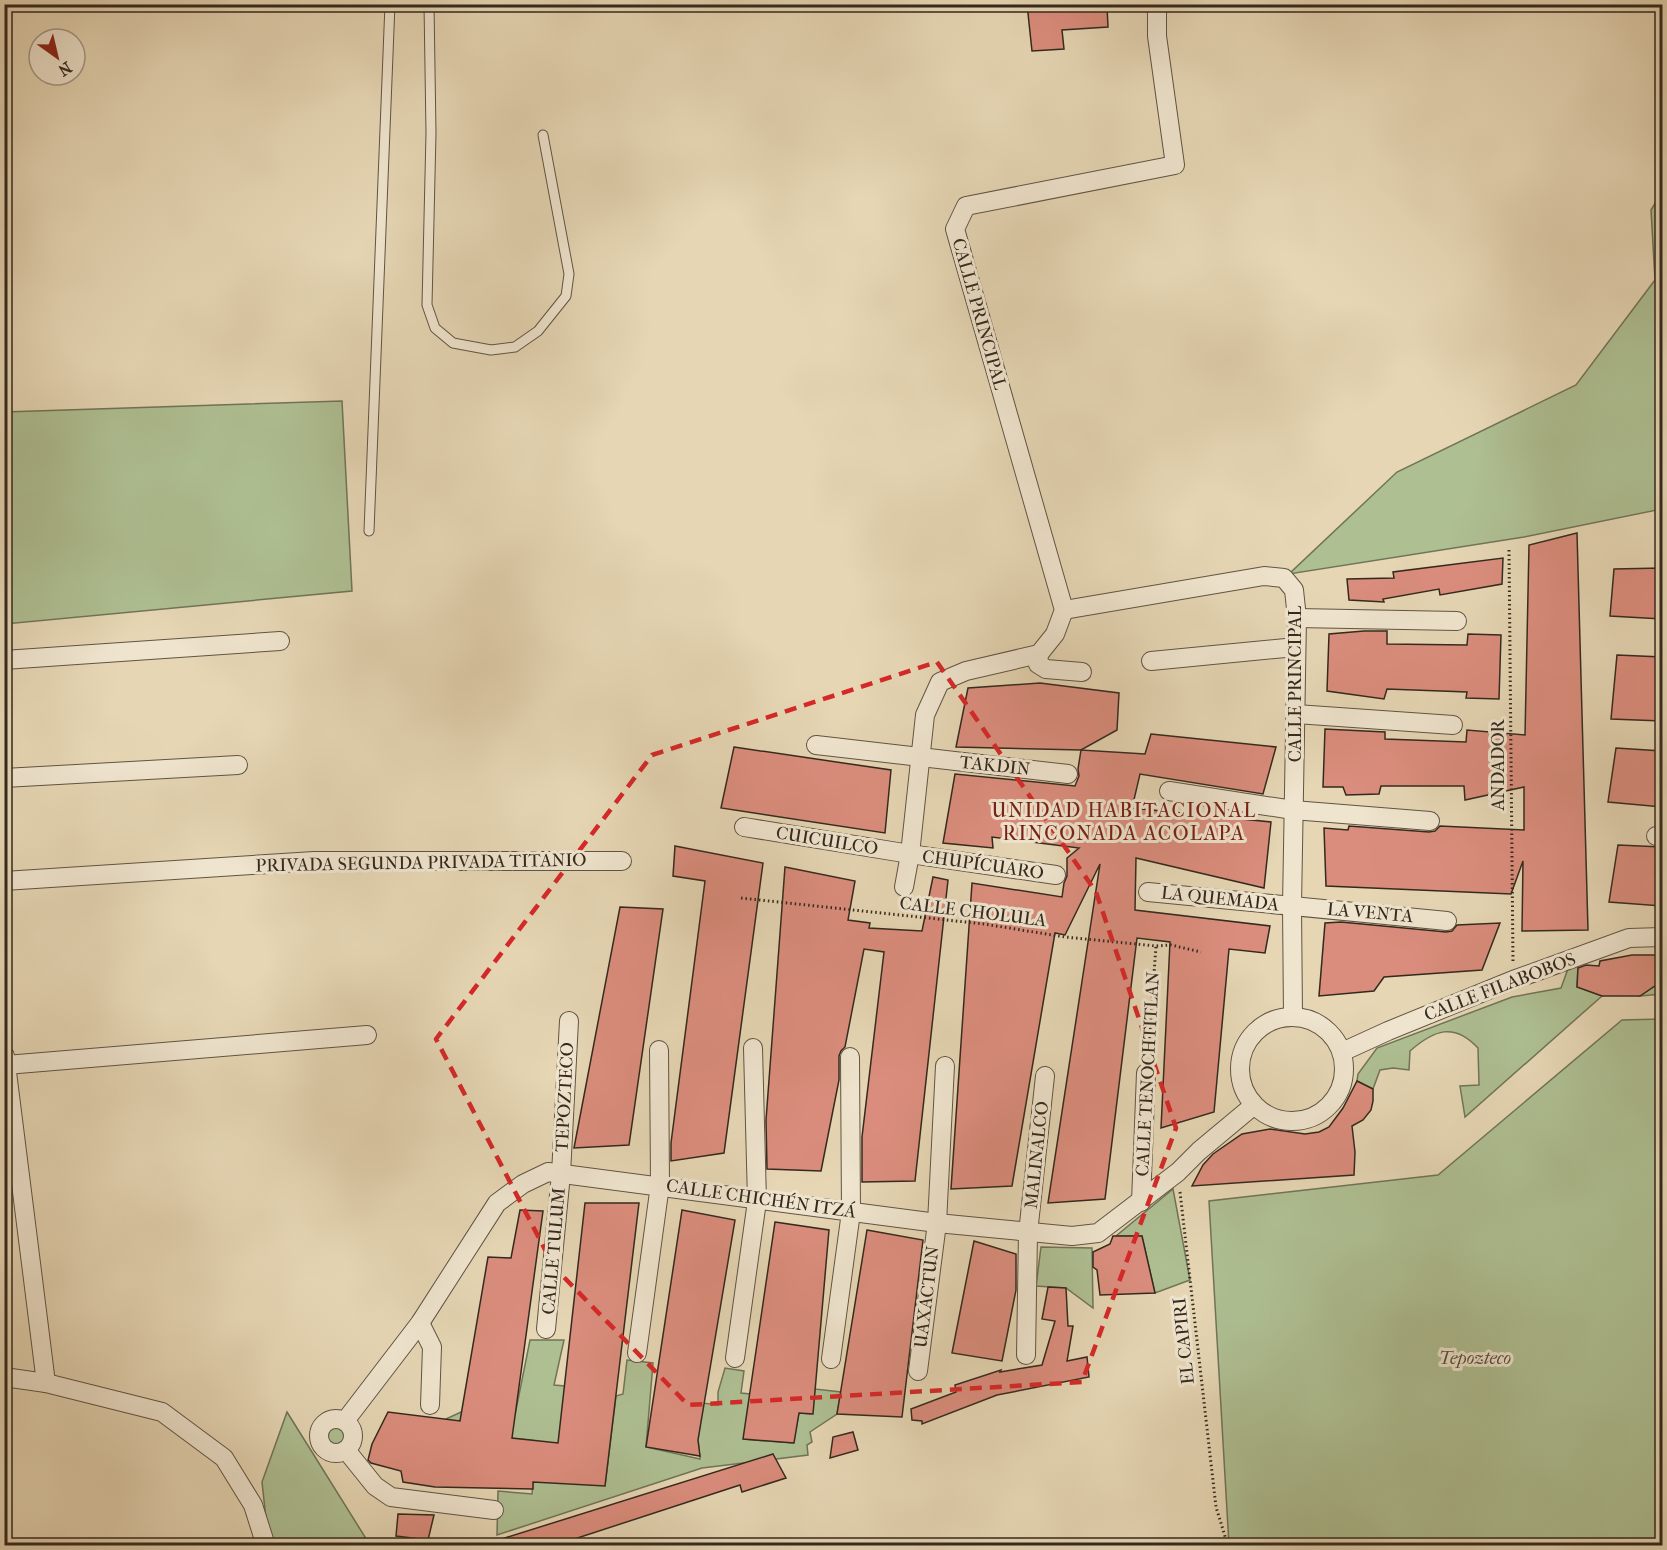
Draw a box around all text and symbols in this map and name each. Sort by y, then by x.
north arrow [27,27,87,87]
text: N [54,58,75,81]
street label: CALLE PRINCIPAL [947,236,1011,392]
street label: CALLE PRINCIPAL [1285,606,1306,762]
street label: ANDADOR [1488,718,1509,812]
street label: TAKDIN [959,752,1032,780]
district label: UNIDAD HABITACIONAL RINCONADA ACOLAPA [991,799,1257,845]
street label: CUICUILCO [774,823,880,859]
street label: CHUPÍCUARO [921,845,1045,884]
street label: PRIVADA SEGUNDA PRIVADA TITANIO [255,850,587,876]
street label: LA QUEMADA [1160,882,1280,916]
street label: CALLE CHOLULA [898,893,1048,931]
street label: LA VENTA [1326,899,1414,927]
street label: CALLE FILABOBOS [1421,948,1579,1026]
street label: CALLE TENOCHTITLAN [1132,971,1164,1177]
street label: TEPOZTECO [552,1042,578,1152]
street label: MALINALCO [1021,1100,1053,1210]
street label: CALLE CHICHÉN ITZÁ [665,1174,858,1223]
street label: CALLE TULUM [538,1187,570,1315]
street label: UAXACTUN [910,1244,944,1349]
street label: EL CAPIRI [1169,1296,1199,1386]
park label: Tepozteco [1439,1348,1511,1369]

